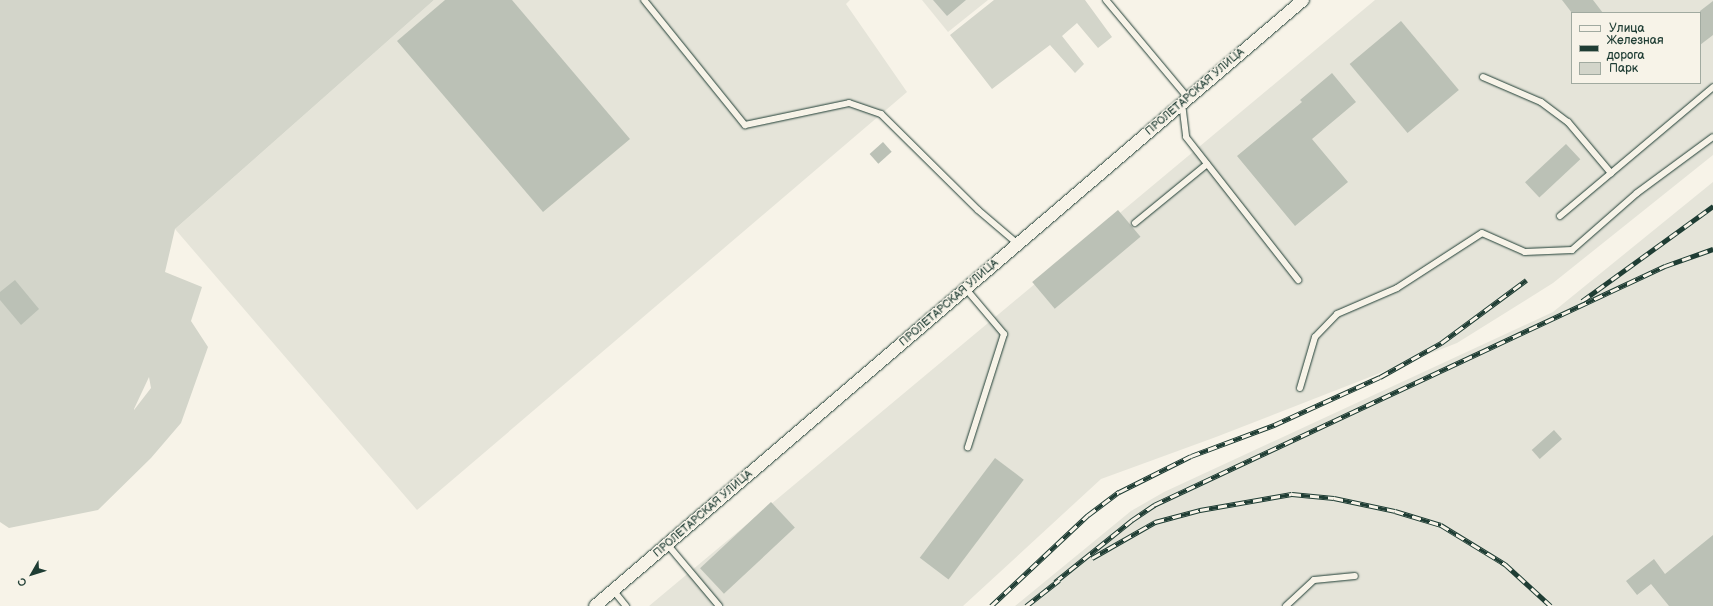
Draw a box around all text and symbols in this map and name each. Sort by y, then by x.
legend [1571,12,1701,84]
text: Улица [1609,21,1645,36]
text: Железная дорога [1607,33,1664,63]
street label: ПРОЛЕТАРСКАЯ УЛИЦА [1143,46,1247,138]
text: Парк [1609,61,1638,76]
street label: ПРОЛЕТАРСКАЯ УЛИЦА [897,257,1001,349]
street label: ПРОЛЕТАРСКАЯ УЛИЦА [651,468,755,560]
north arrow [12,554,52,594]
text: С [15,575,30,589]

